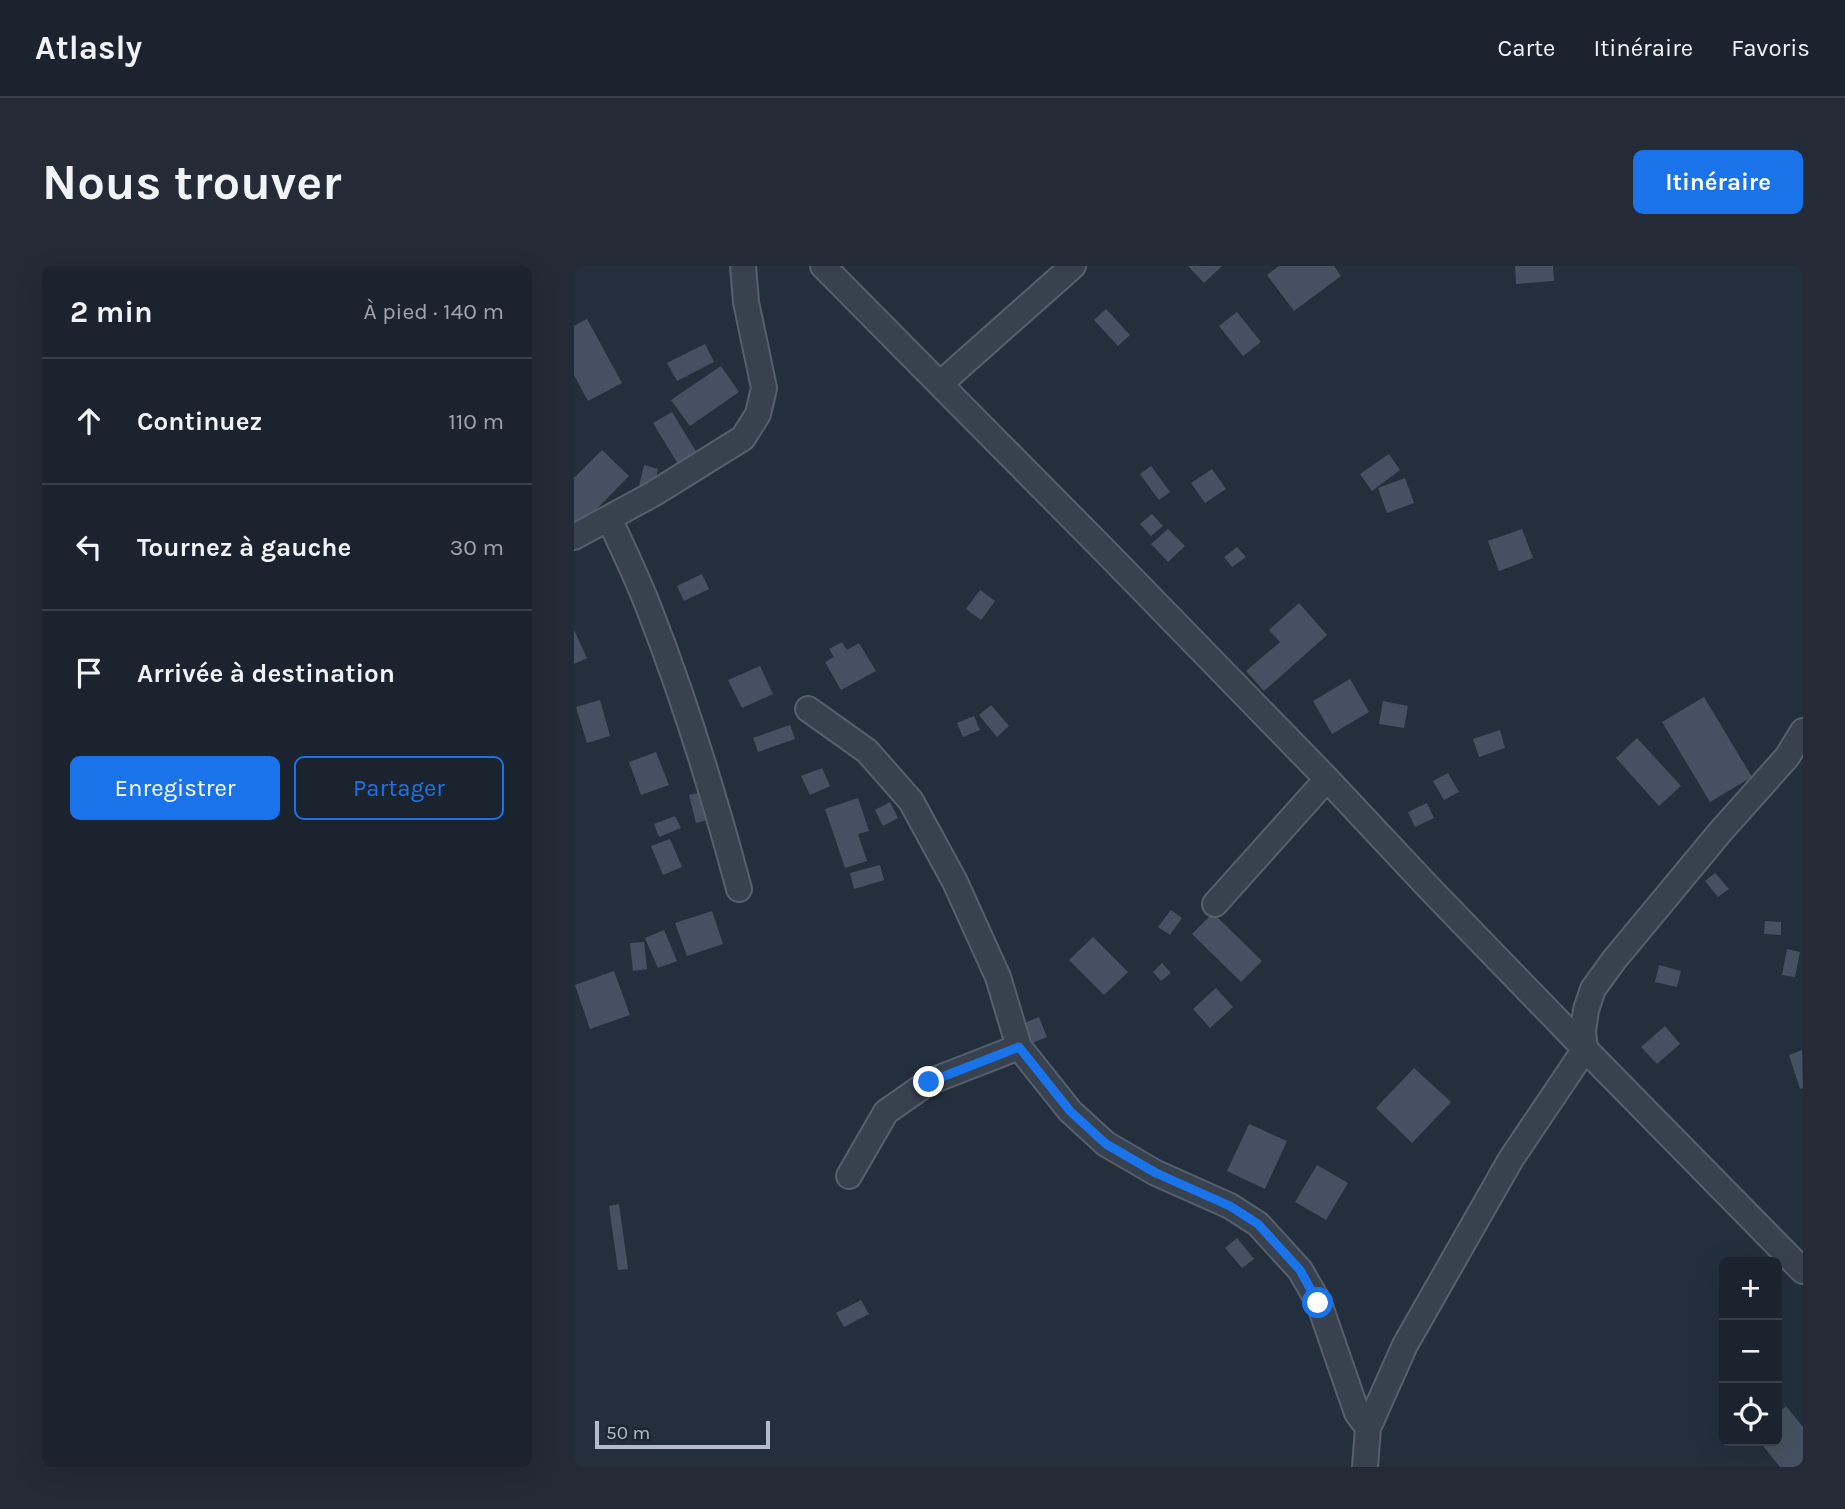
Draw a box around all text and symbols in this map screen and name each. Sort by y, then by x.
text: Atlasly [35,29,142,67]
text: Carte [1497,34,1555,62]
text: Itinéraire [1593,34,1693,62]
text: Favoris [1731,34,1810,62]
button: Itinéraire [1633,150,1803,214]
text: Nous trouver [42,154,342,211]
text: 2 min [70,294,153,330]
text: À pied · 140 m [363,298,504,325]
icon: ahead [70,402,108,440]
text: Continuez [137,406,262,437]
text: 110 m [448,408,504,435]
icon: left [70,528,108,566]
text: Tournez à gauche [137,532,351,563]
text: 30 m [450,534,504,561]
icon: arrive [70,654,108,692]
text: Arrivée à destination [137,658,395,689]
button: Enregistrer [70,756,280,820]
button: Partager [294,756,504,820]
route end [913,1066,944,1097]
map controls [1719,1257,1782,1446]
button: + [1719,1257,1782,1320]
route start [1302,1287,1333,1318]
button: − [1719,1320,1782,1383]
button: locate [1719,1383,1782,1446]
scale bar [595,1418,770,1450]
text: 50 m [606,1422,650,1444]

